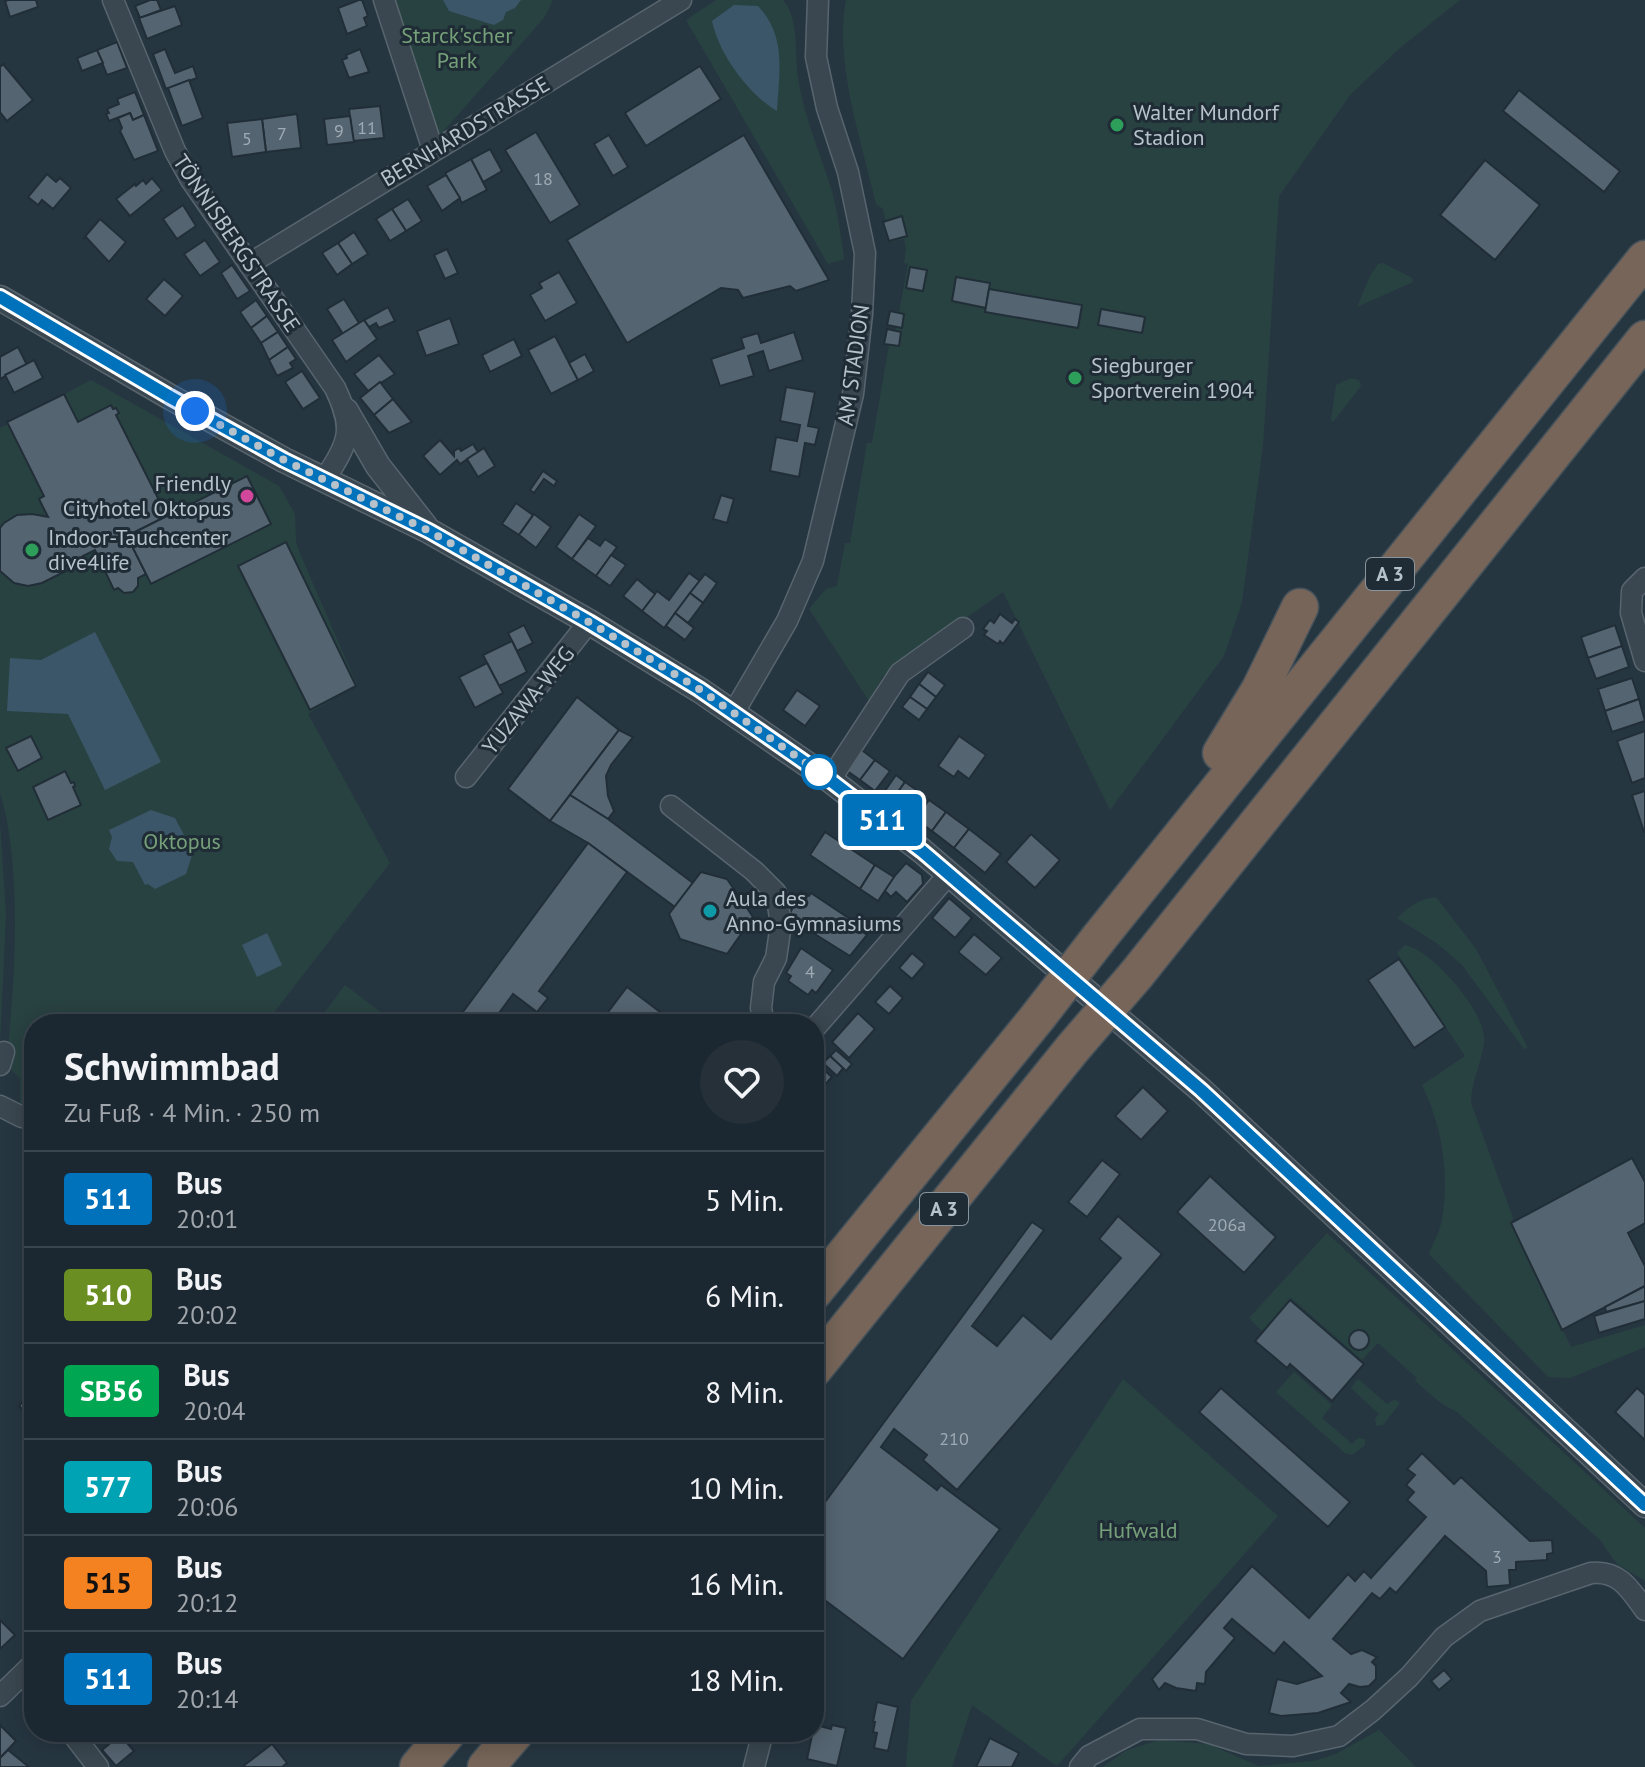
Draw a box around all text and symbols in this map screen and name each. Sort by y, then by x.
park label: Starck'scher Park [401,21,513,74]
street label: BERNHARDSTRASSE [375,70,555,192]
place label: Walter Mundorf Stadion [1133,98,1280,151]
house number: 11 [357,116,377,139]
marker: Walter Mundorf Stadion [1108,116,1126,134]
house number: 9 [334,119,344,142]
house number: 7 [277,122,287,145]
house number: 5 [242,127,252,150]
street label: TÖNNISBERGSTRASSE [167,149,307,337]
house number: 18 [533,167,553,190]
street label: AM STADION [831,303,875,427]
place label: Siegburger Sportverein 1904 [1091,351,1254,404]
marker: Siegburger Sportverein 1904 [1066,369,1084,387]
your location [175,391,215,431]
place label: Friendly Cityhotel Oktopus [63,469,232,522]
marker: Friendly Cityhotel Oktopus [238,487,256,505]
place label: Indoor-Tauchcenter dive4life [48,523,229,576]
marker: Indoor-Tauchcenter dive4life [23,541,41,559]
road number: A 3 [1366,558,1414,590]
street label: YUZAWA-WEG [476,640,580,760]
unlabelled marker [802,755,836,789]
line badge: 511 [836,794,928,846]
text: 511 [858,801,906,838]
park label: Oktopus [143,827,221,855]
place label: Aula des Anno-Gymnasiums [726,884,901,937]
marker: Aula des Anno-Gymnasiums [701,902,719,920]
house number: 4 [805,960,815,983]
button: heart [700,1040,784,1124]
text: Schwimmbad [64,1041,280,1090]
text: Zu Fuß · 4 Min. · 250 m [64,1096,320,1129]
text: Bus [176,1163,223,1202]
text: 511 [84,1180,132,1217]
text: 5 Min. [705,1180,784,1219]
road number: A 3 [920,1193,968,1225]
text: 20:01 [176,1202,238,1235]
house number: 206a [1208,1213,1246,1236]
text: Bus [176,1259,223,1298]
text: 510 [84,1276,132,1313]
text: 6 Min. [705,1276,784,1315]
text: 20:02 [176,1298,238,1331]
text: Bus [183,1355,230,1394]
text: SB56 [80,1372,143,1409]
text: 8 Min. [705,1372,784,1411]
text: 20:04 [183,1394,246,1427]
house number: 210 [939,1427,969,1450]
text: Bus [176,1451,223,1490]
text: 577 [84,1468,132,1505]
text: 10 Min. [689,1468,784,1507]
text: 20:06 [176,1490,238,1523]
park label: Hufwald [1098,1516,1178,1544]
house number: 3 [1492,1545,1502,1568]
text: Bus [176,1547,223,1586]
text: 515 [84,1564,132,1601]
text: 16 Min. [689,1564,784,1603]
text: 20:12 [176,1586,238,1619]
text: Bus [176,1643,223,1682]
text: 511 [84,1660,132,1697]
text: 18 Min. [689,1660,784,1699]
text: 20:14 [176,1682,238,1715]

